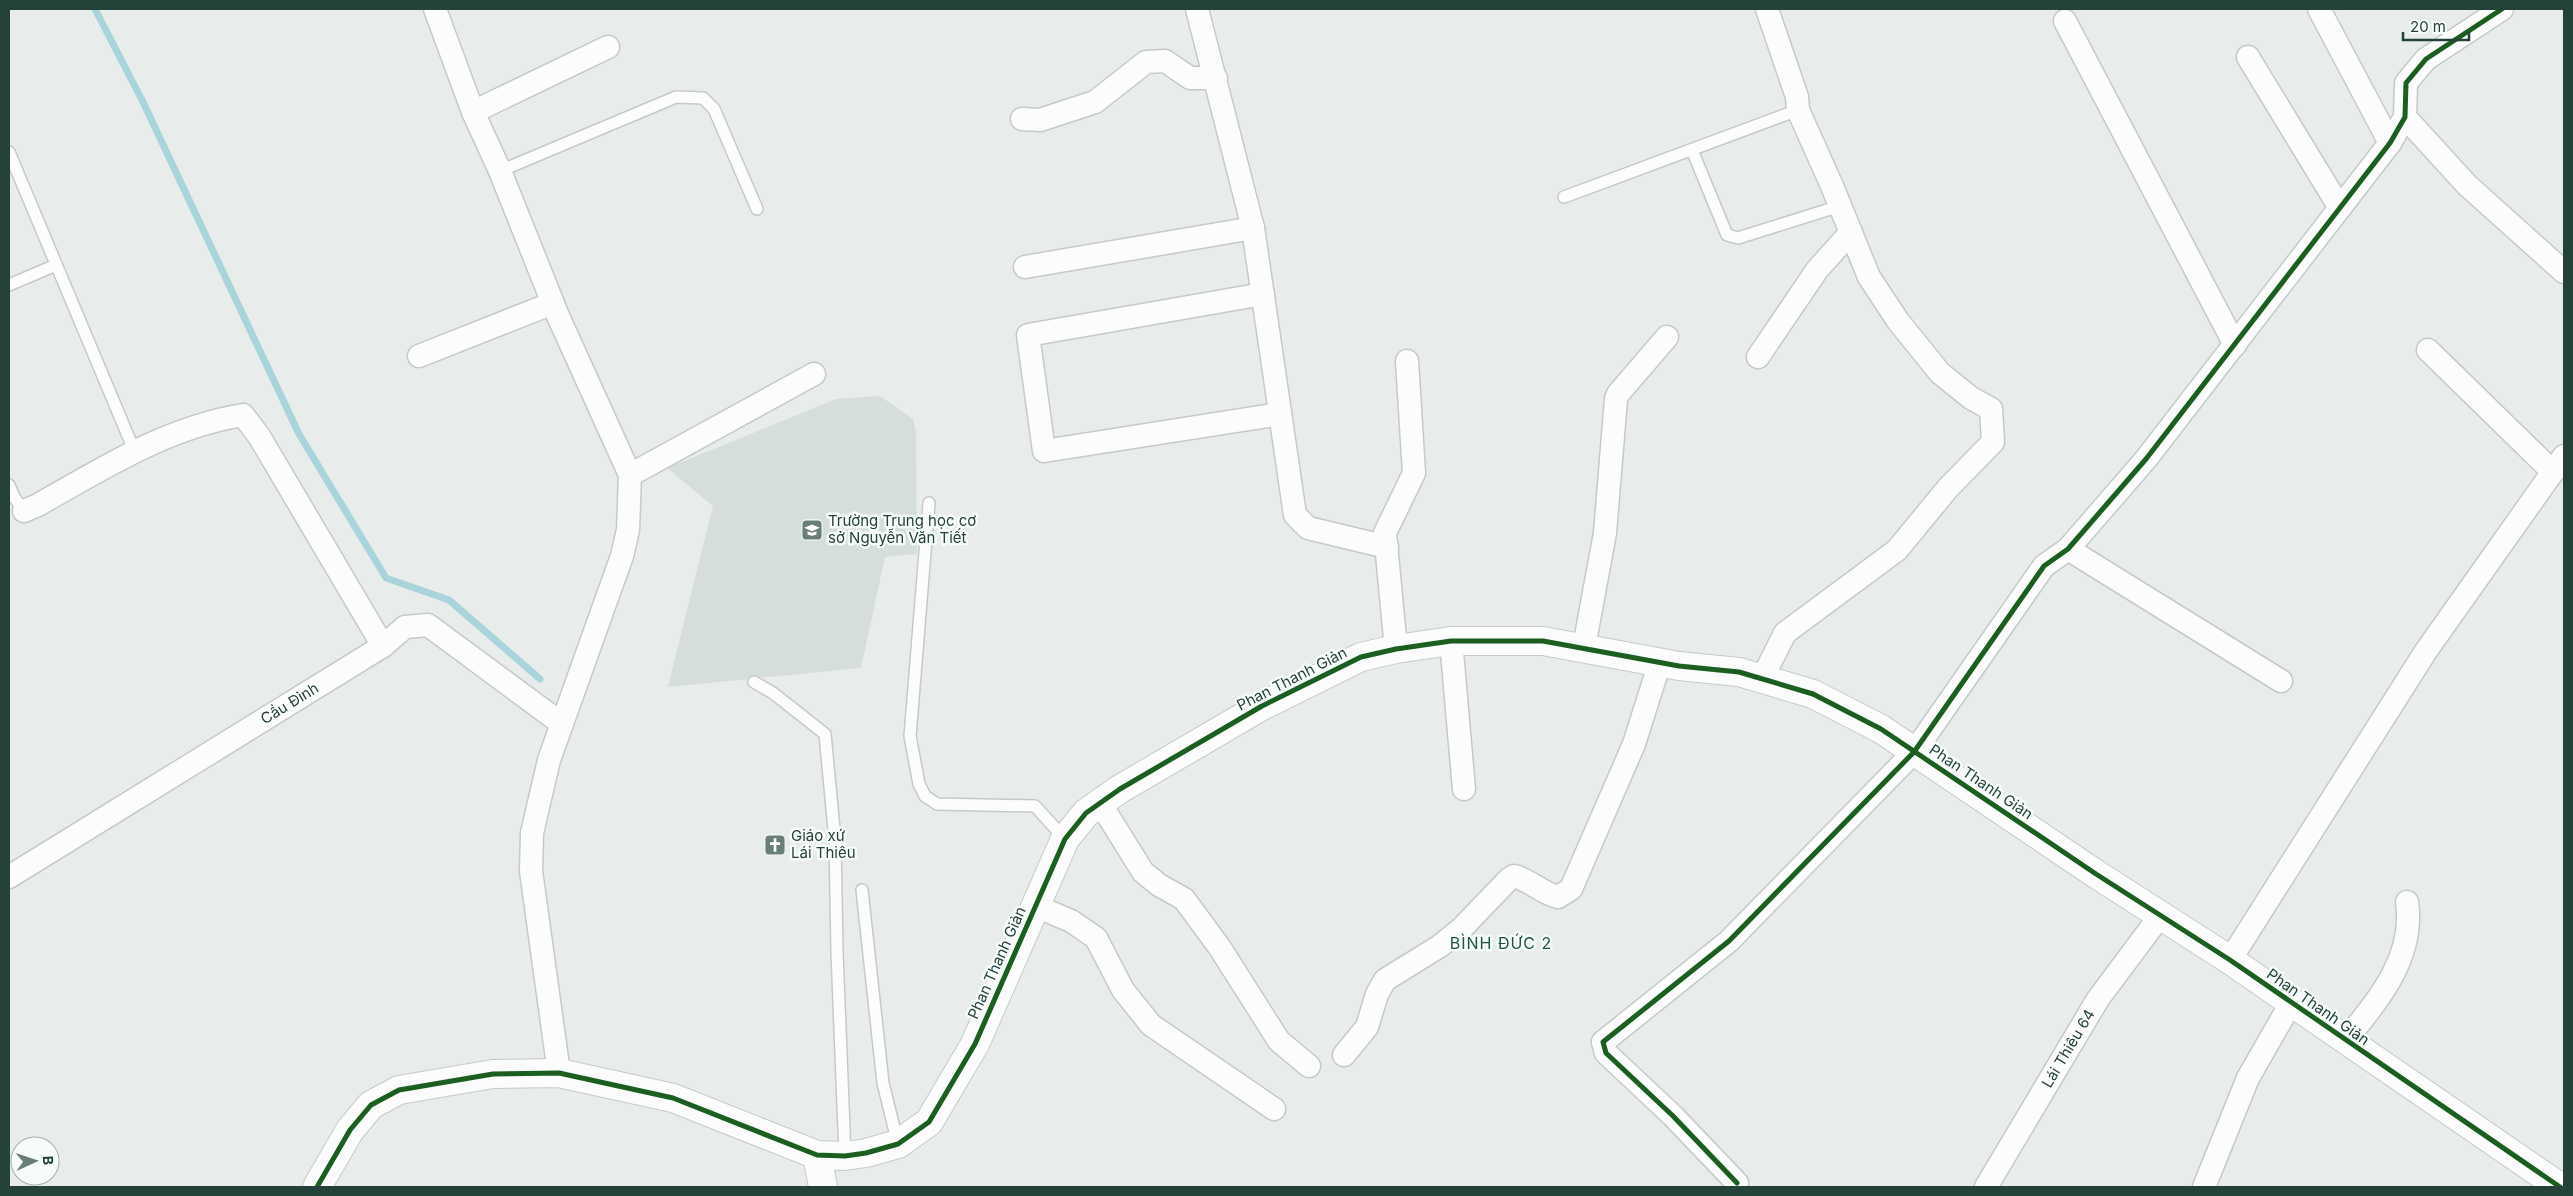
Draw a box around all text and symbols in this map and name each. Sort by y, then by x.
scale bar [2403,10,2469,42]
text: 20 m [2410,17,2446,36]
place label: Trường Trung học cơ sở Nguyễn Văn Tiết [828,511,976,547]
school or university icon: Trường Trung học cơ sở Nguyễn Văn Tiết [800,518,824,542]
street label: Phan Thanh Giản [1234,643,1350,714]
street label: Cầu Đình [257,678,322,728]
street label: Phan Thanh Giản [1926,740,2037,823]
place label: Giáo xứ Lái Thiêu [791,826,856,862]
church icon: Giáo xứ Lái Thiêu [763,833,787,857]
street label: Phan Thanh Giản [963,904,1030,1022]
district label: BÌNH ĐỨC 2 [1450,933,1552,953]
street label: Phan Thanh Giản [2263,964,2373,1049]
street label: Lái Thiêu 64 [2037,1006,2099,1091]
north arrow [10,1136,60,1186]
text: B [40,1155,57,1165]

